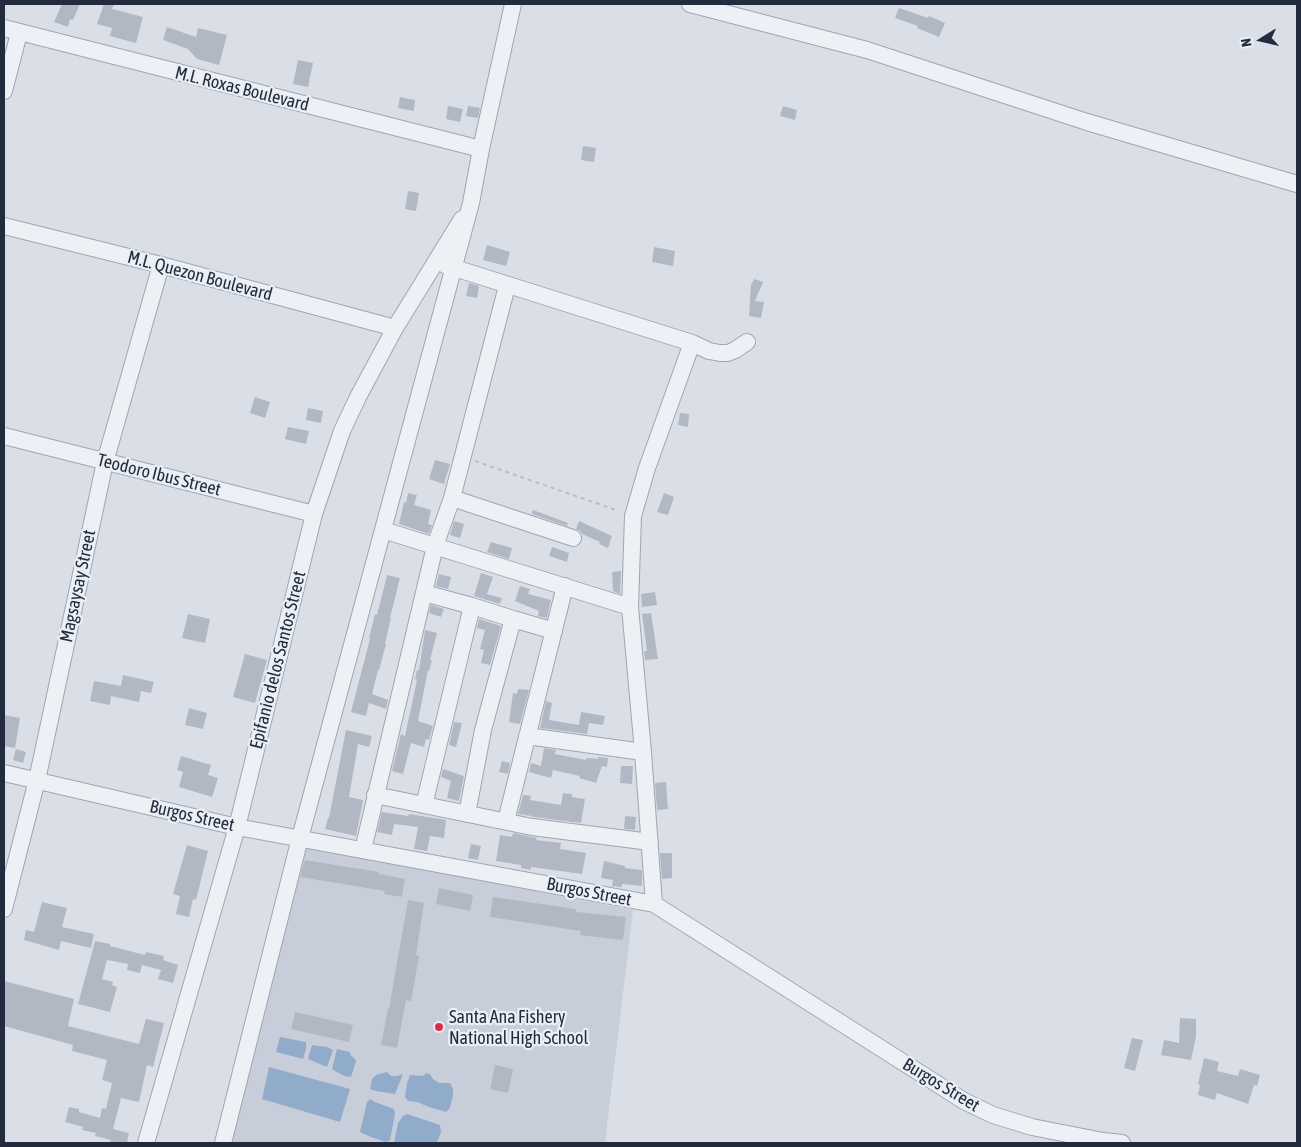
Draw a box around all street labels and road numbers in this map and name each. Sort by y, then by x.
street label: M.L. Roxas Boulevard [173,62,311,116]
street label: M.L. Quezon Boulevard [125,246,275,306]
street label: Teodoro Ibus Street [95,449,223,501]
street label: Magsaysay Street [56,528,100,644]
street label: Epifanio delos Santos Street [245,569,311,751]
street label: Burgos Street [148,796,236,836]
street label: Burgos Street [545,873,633,911]
street label: Burgos Street [899,1054,983,1116]

